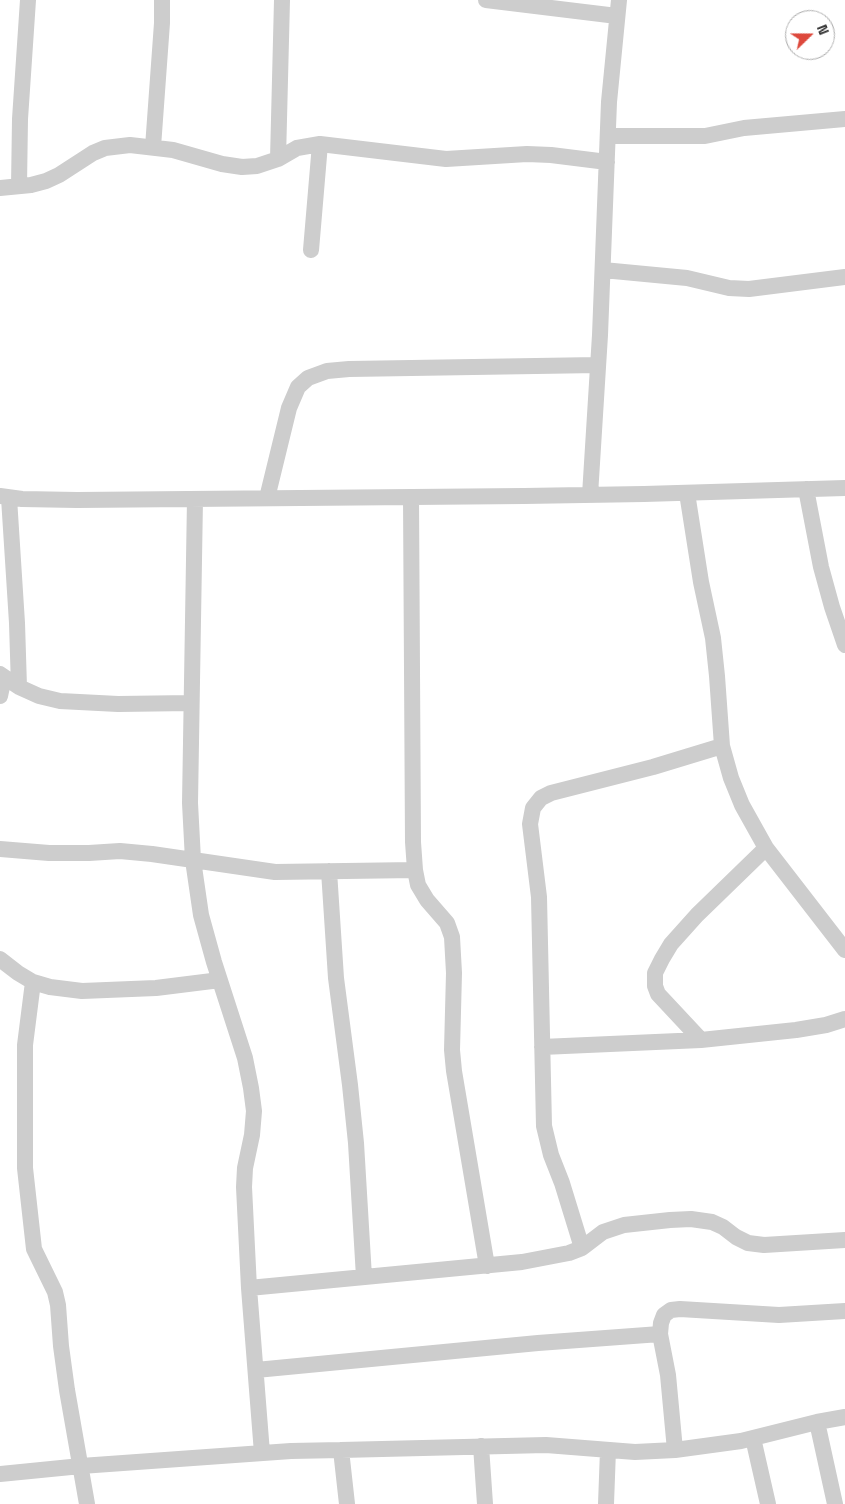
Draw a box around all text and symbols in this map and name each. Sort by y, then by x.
north arrow [785,10,835,60]
text: N [813,22,833,37]

